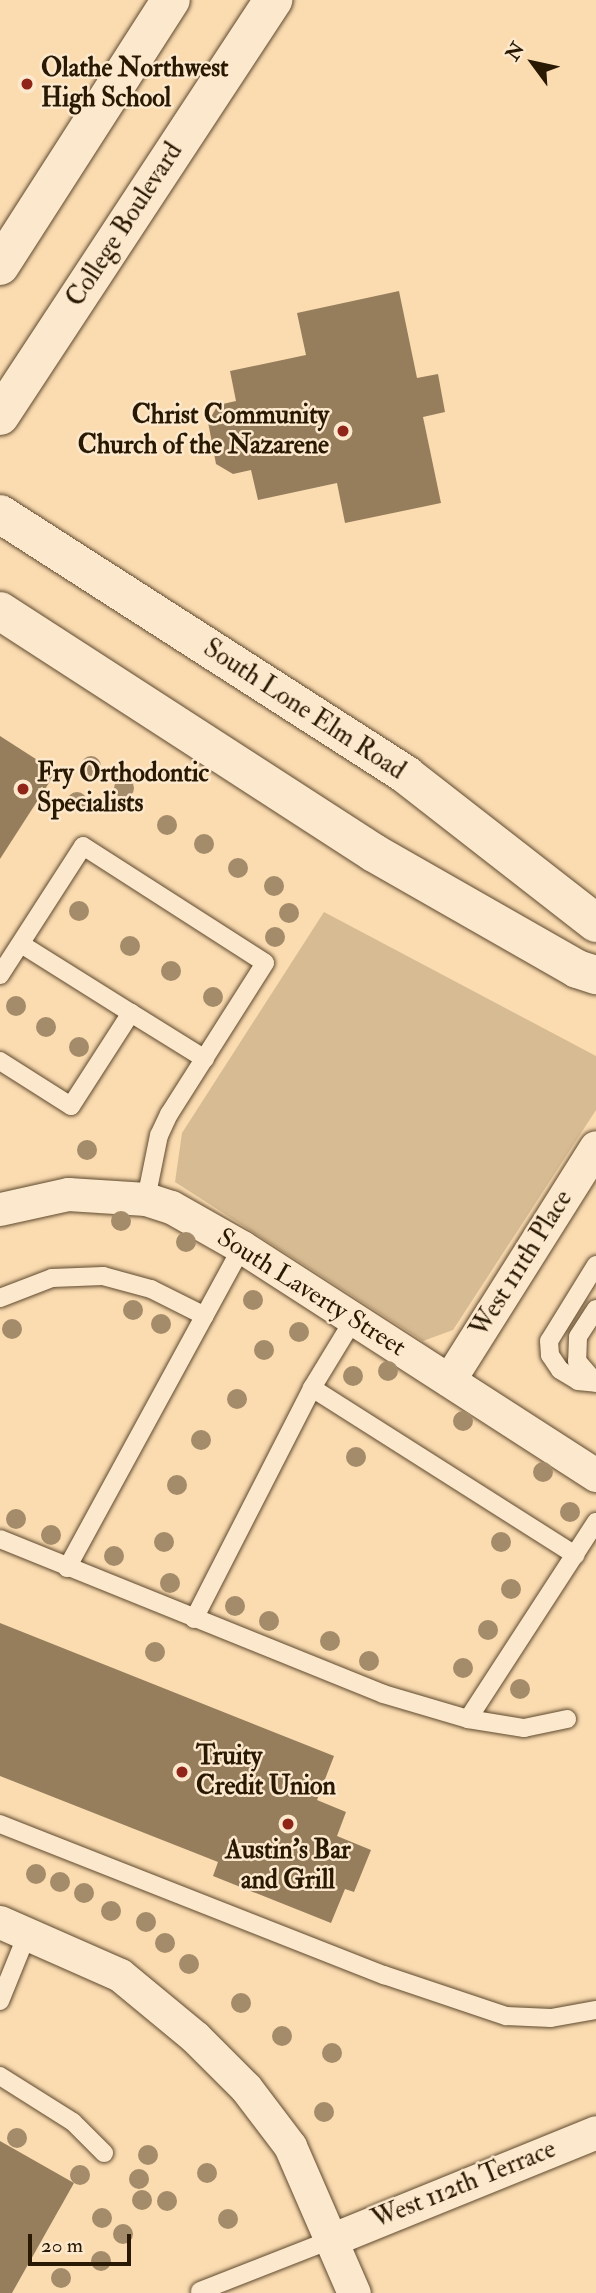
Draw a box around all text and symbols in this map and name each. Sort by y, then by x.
north arrow [498,28,568,98]
text: N [501,38,530,65]
place label: Olathe Northwest High School [41,53,228,114]
marker: Olathe Northwest High School [19,76,35,92]
street label: College Boulevard [60,137,190,313]
place label: Christ Community Church of the Nazarene [78,400,329,462]
marker: Christ Community Church of the Nazarene [335,423,351,439]
street label: South Lone Elm Road [197,633,411,787]
place label: Fry Orthodontic Specialists [37,758,209,820]
marker: Fry Orthodontic Specialists [15,781,31,797]
street label: West 111th Place [464,1185,580,1343]
street label: South Laverty Street [211,1222,411,1364]
place label: Truity Credit Union [196,1741,336,1802]
marker: Truity Credit Union [174,1764,190,1780]
marker: Austin's Bar and Grill [280,1816,296,1832]
place label: Austin's Bar and Grill [225,1835,351,1896]
street label: West 112th Terrace [368,2134,560,2236]
scale bar [32,2220,135,2264]
text: 20 m [41,2232,83,2259]

